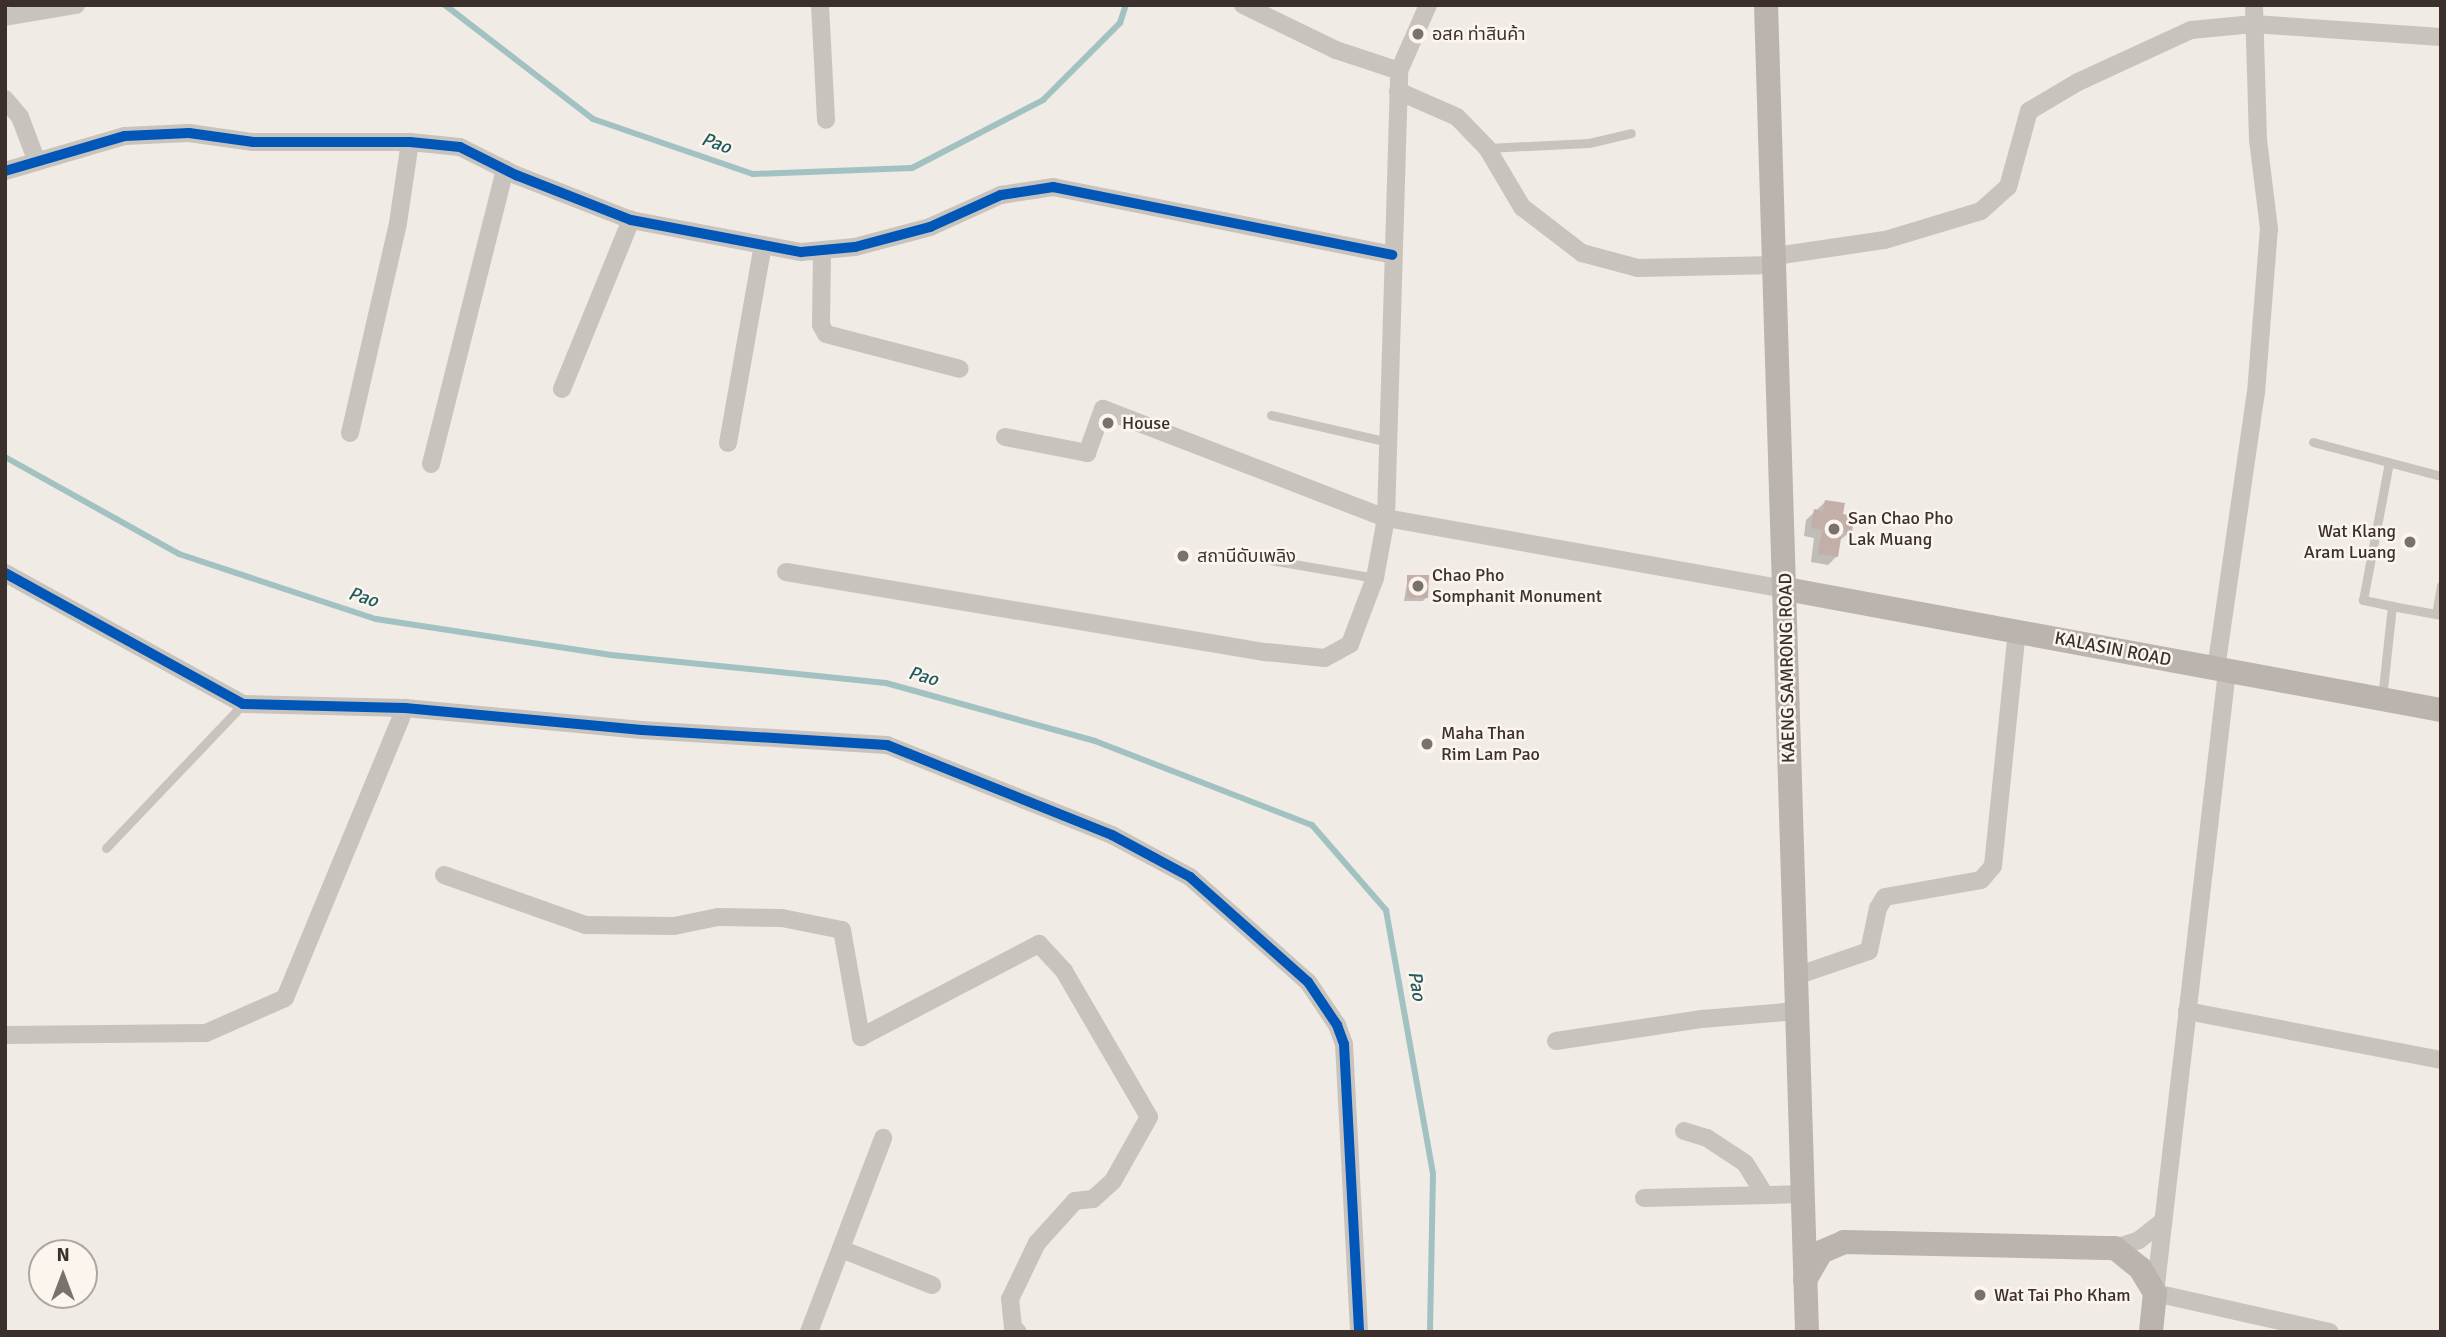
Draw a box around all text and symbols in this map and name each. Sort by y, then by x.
place label: อสค ท่าสินค้า [1432,23,1526,45]
marker: อสค ท่าสินค้า [1410,26,1426,42]
water label: Pao [698,128,734,160]
place label: House [1122,412,1170,434]
marker: House [1100,415,1116,431]
place label: San Chao Pho Lak Muang [1848,508,1953,550]
marker: San Chao Pho Lak Muang [1826,521,1842,537]
place label: Wat Klang Aram Luang [2304,521,2396,564]
marker: Wat Klang Aram Luang [2402,534,2418,550]
place label: สถานีดับเพลิง [1197,545,1296,567]
marker: สถานีดับเพลิง [1175,548,1191,564]
place label: Chao Pho Somphanit Monument [1432,565,1602,608]
street label: KAENG SAMRONG ROAD [1775,573,1799,763]
marker: Chao Pho Somphanit Monument [1410,578,1426,594]
water label: Pao [345,583,381,613]
street label: KALASIN ROAD [2053,627,2173,671]
water label: Pao [906,662,940,692]
place label: Maha Than Rim Lam Pao [1441,723,1540,766]
marker: Maha Than Rim Lam Pao [1419,736,1435,752]
water label: Pao [1402,969,1430,1003]
north arrow [28,1239,98,1309]
text: N [56,1243,70,1267]
place label: Wat Tai Pho Kham [1994,1284,2131,1306]
marker: Wat Tai Pho Kham [1972,1287,1988,1303]

